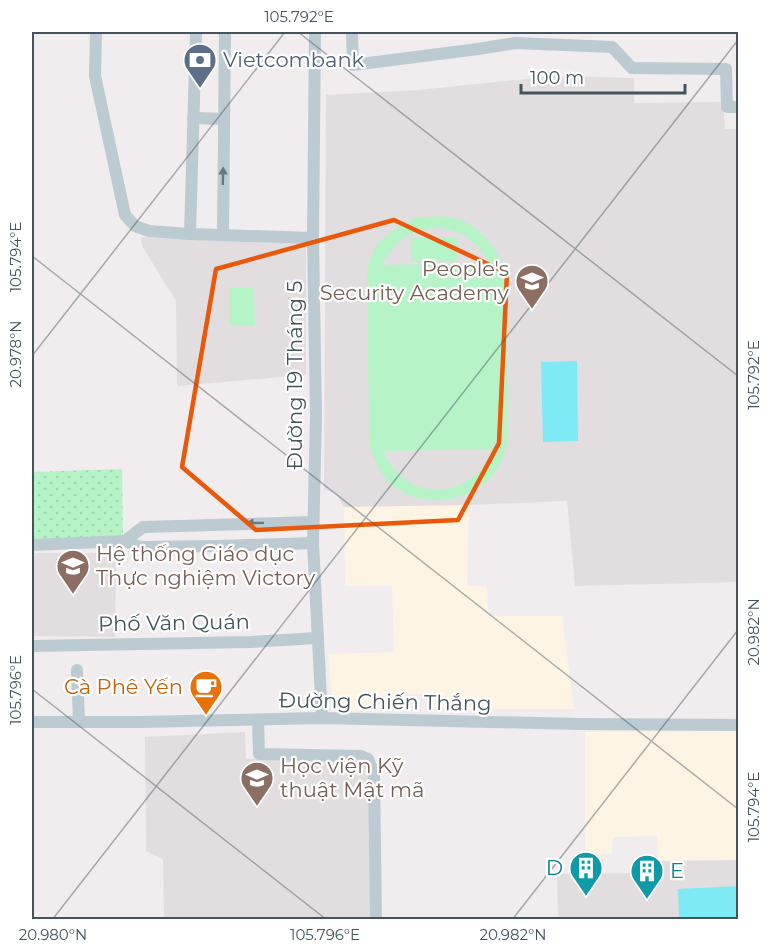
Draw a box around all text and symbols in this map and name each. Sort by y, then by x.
text: 105.792°E [264,7,334,26]
bank icon: Vietcombank [182,42,218,89]
place label: Vietcombank [223,47,365,72]
scale bar [521,57,684,95]
text: 100 m [530,67,584,89]
one-way arrow [219,166,228,185]
text: 105.794°E [6,222,25,292]
place label: People's Security Academy [320,256,510,305]
school or university icon: People's Security Academy [514,263,550,310]
street label: Đường 19 Tháng 5 [282,280,307,470]
text: 20.978°N [6,320,25,388]
text: 105.792°E [744,340,763,410]
one-way arrow [245,518,264,528]
place label: Hệ thống Giáo dục Thực nghiệm Victory [96,541,316,590]
school or university icon: Hệ thống Giáo dục Thực nghiệm Victory [55,548,91,595]
text: 20.982°N [744,598,763,666]
street label: Phố Văn Quán [98,609,250,636]
text: 105.796°E [6,655,25,725]
cafe icon: Cà Phê Yến [188,669,224,716]
place label: Cà Phê Yến [64,674,183,699]
street label: Đường Chiến Thắng [278,687,492,716]
place label: Học viện Kỹ thuật Mật mã [280,753,424,802]
school or university icon: Học viện Kỹ thuật Mật mã [239,760,275,807]
text: 105.794°E [744,772,763,842]
building icon: D [568,850,604,897]
building icon: E [629,853,665,900]
place label: D [546,855,563,880]
place label: E [670,858,684,883]
text: 20.980°N [19,925,87,944]
text: 105.796°E [290,925,360,944]
text: 20.982°N [479,925,547,944]

